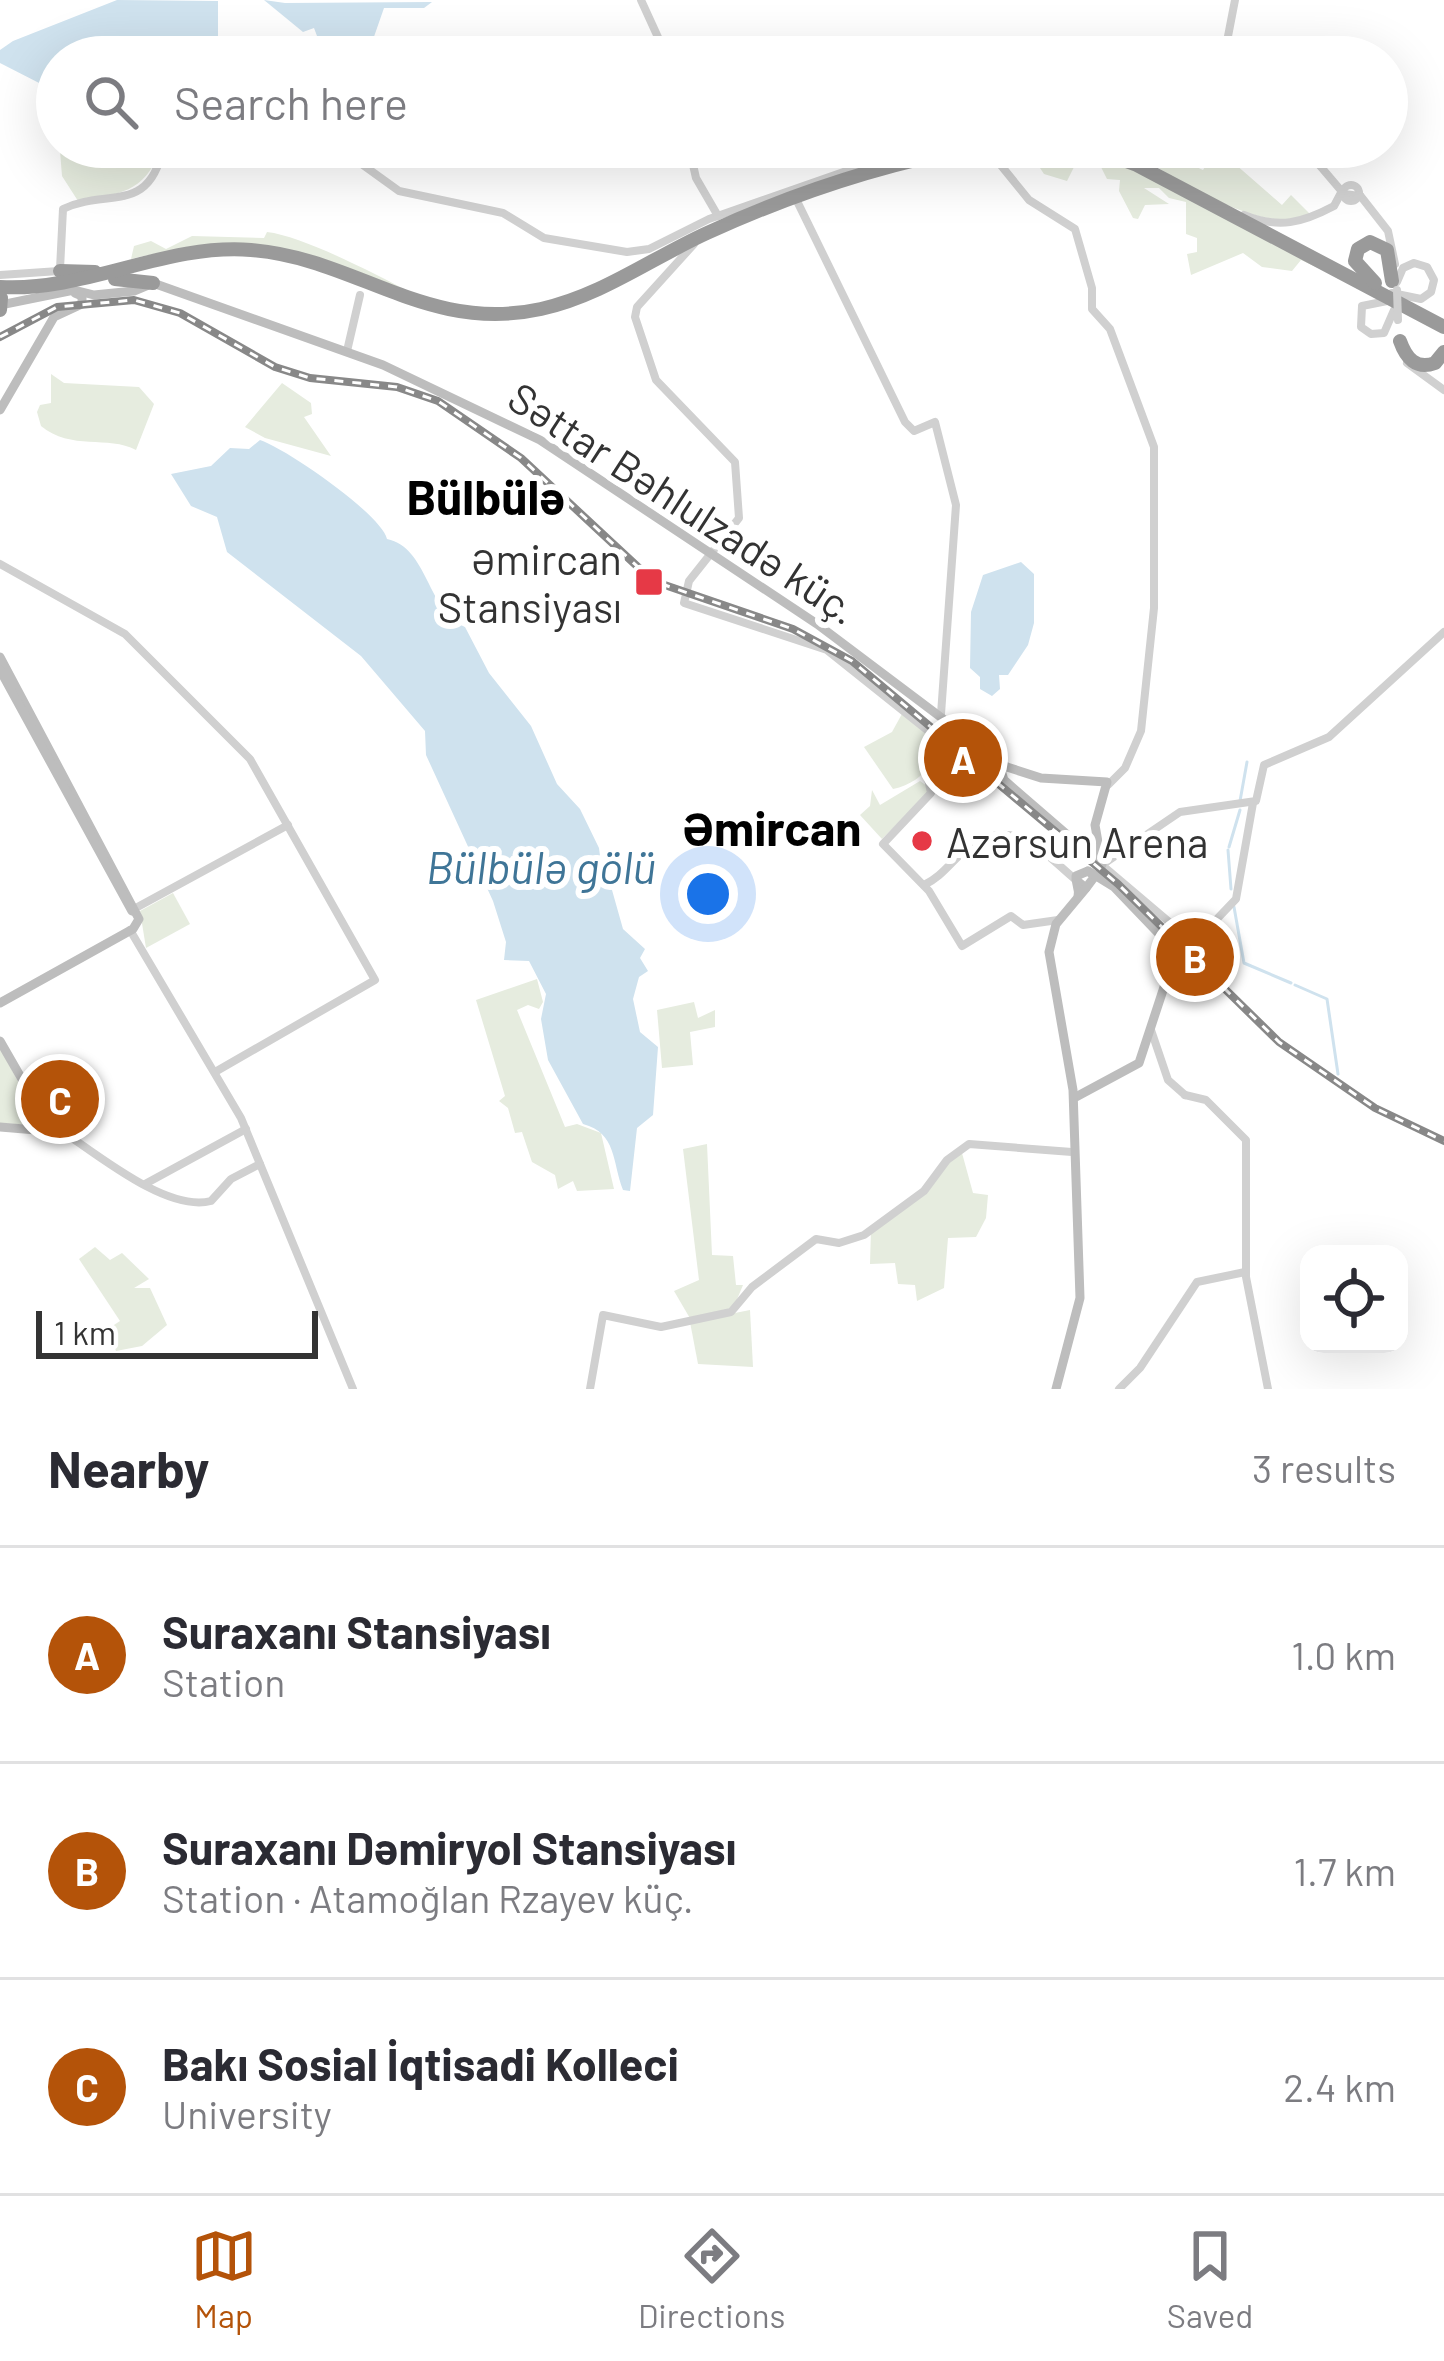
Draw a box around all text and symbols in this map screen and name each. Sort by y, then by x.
search box [36,36,1408,168]
icon: search [78,69,144,135]
text: Search here [174,75,408,129]
street label: Səttar Bəhlulzadə küç. [500,371,868,633]
district label: Bülbülə [407,467,565,525]
place label: Əmircan Stansiyası [438,533,622,632]
marker: Əmircan Stansiyası [633,566,665,598]
pin: A [924,713,1002,803]
district label: Əmircan [682,798,862,856]
place label: Azərsun Arena [946,816,1209,866]
marker: Azərsun Arena [909,828,935,854]
water label: Bülbülə gölü [426,839,656,893]
your location [678,864,738,924]
pin: B [1156,912,1234,1002]
pin: C [21,1054,99,1144]
map controls [1300,1245,1408,1353]
button: locate [1300,1245,1408,1353]
scale bar [36,1305,318,1358]
text: 1 km [54,1312,116,1352]
text: Nearby [48,1437,209,1498]
text: 3 results [1252,1444,1396,1491]
text: Suraxanı Stansiyası [162,1604,551,1658]
text: A [74,1631,100,1678]
text: 1.0 km [1291,1631,1396,1678]
text: Station [162,1658,285,1705]
text: Suraxanı Dəmiryol Stansiyası [162,1820,736,1874]
text: B [75,1847,99,1894]
text: 1.7 km [1293,1847,1396,1894]
text: Station · Atamoğlan Rzayev küç. [162,1874,694,1921]
text: Bakı Sosial İqtisadi Kolleci [162,2036,679,2090]
text: C [75,2063,99,2110]
text: 2.4 km [1283,2063,1396,2110]
text: University [162,2090,332,2137]
tab: Map [191,2223,257,2335]
tab: Directions [638,2223,785,2335]
tab: Saved [1167,2223,1253,2335]

